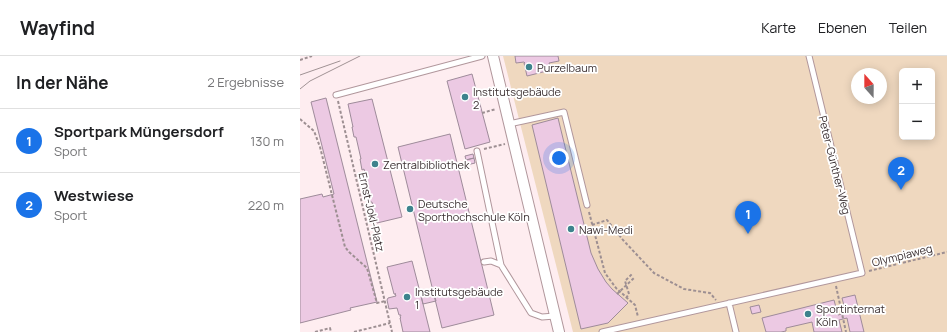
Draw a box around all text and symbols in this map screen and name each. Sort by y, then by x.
text: Wayfind [20,15,95,41]
text: Karte [761,18,796,37]
text: Ebenen [818,18,867,37]
text: Teilen [889,18,927,37]
place label: Purzelbaum [537,60,597,75]
marker: Purzelbaum [524,62,534,72]
north arrow [851,68,887,104]
map controls [899,68,935,140]
button: + [899,68,935,104]
text: In der Nähe [16,71,109,94]
text: 2 Ergebnisse [207,73,284,91]
place label: Institutsgebäude 2 [473,84,562,112]
marker: Institutsgebäude 2 [460,92,470,102]
button: − [899,104,935,140]
street label: Peter-Günther-Weg [815,114,855,216]
text: Sportpark Müngersdorf [54,121,224,142]
text: 1 [26,132,32,150]
text: 130 m [250,132,284,150]
text: Sport [54,142,87,160]
your location [549,148,569,168]
place label: Zentralbibliothek [383,157,470,172]
pin: 2 [888,157,914,190]
marker: Zentralbibliothek [370,159,380,169]
street label: Ernst-Jokl-Platz [356,171,388,253]
text: Westwiese [54,185,134,206]
text: 2 [25,196,33,214]
text: 220 m [248,196,284,214]
place label: Deutsche Sporthochschule Köln [418,196,530,224]
pin: 1 [735,201,761,234]
marker: Deutsche Sporthochschule Köln [405,204,415,214]
text: Sport [54,206,87,224]
place label: Nawi-Medi [579,222,633,237]
marker: Nawi-Medi [566,224,576,234]
street label: Olympiaweg [870,240,934,270]
place label: Institutsgebäude 1 [415,284,504,312]
marker: Institutsgebäude 1 [402,292,412,302]
place label: Sportinternat Köln [816,301,885,329]
marker: Sportinternat Köln [803,309,813,319]

